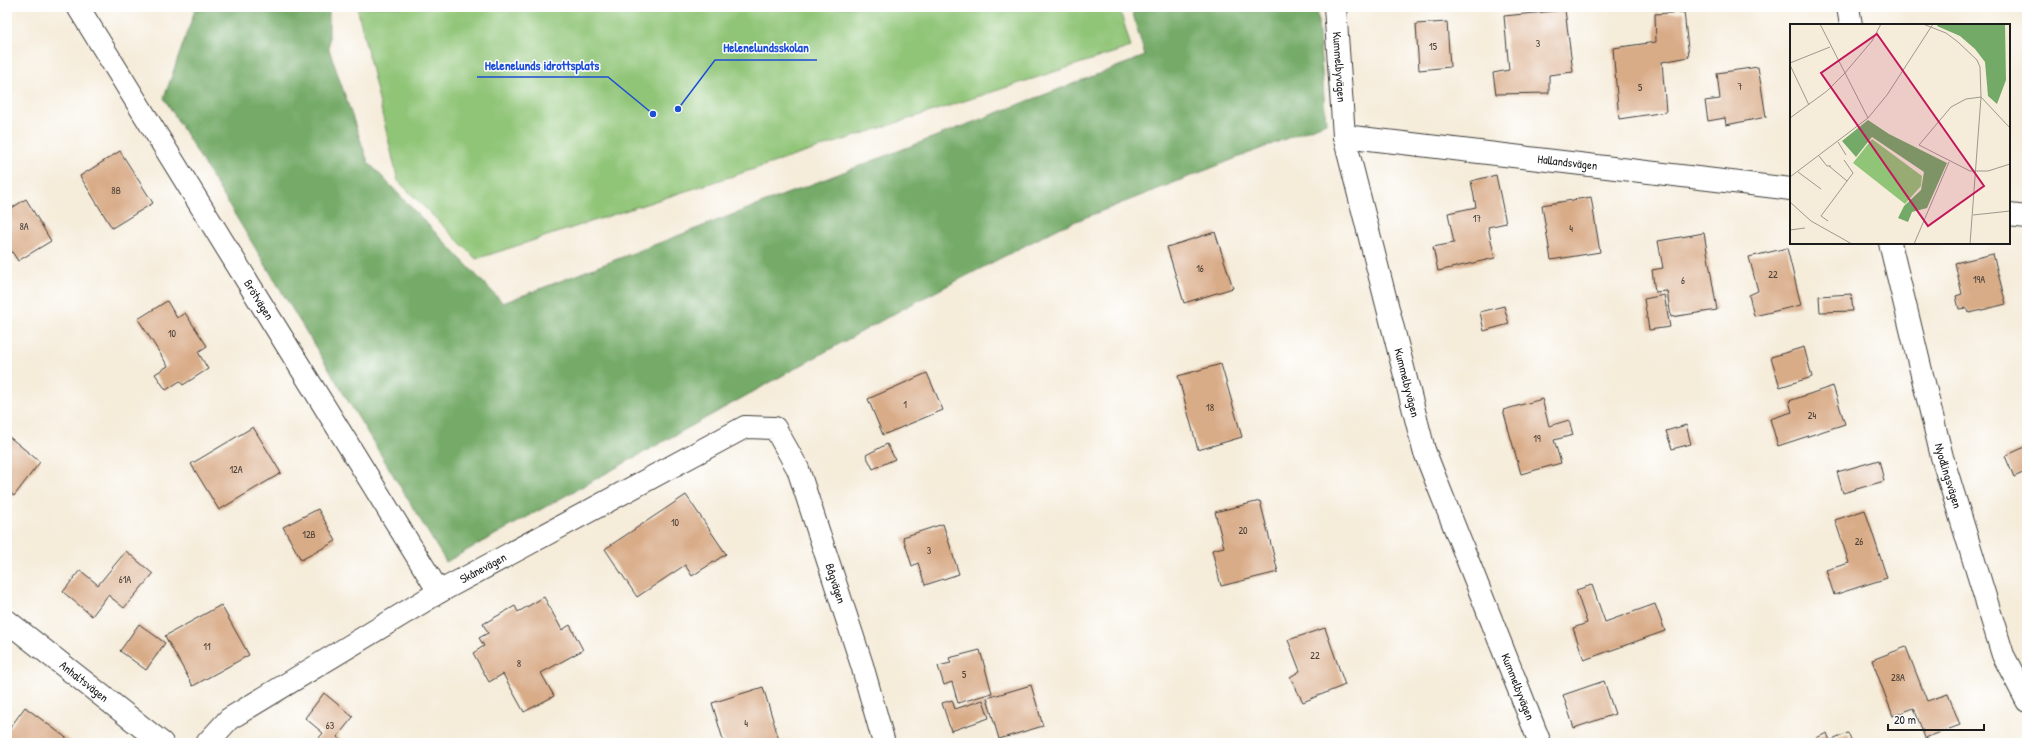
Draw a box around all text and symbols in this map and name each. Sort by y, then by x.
inset map [1790,24,2010,244]
street label: Kummelbyvägen [1329,31,1351,103]
callout: Helenelundsskolan [715,35,817,60]
house number: 3 [1536,37,1541,50]
text: Helenelundsskolan [723,38,809,56]
house number: 15 [1429,40,1438,53]
callout: Helenelunds idrottsplats [477,52,608,77]
text: Helenelunds idrottsplats [485,56,599,75]
house number: 7 [1738,80,1743,93]
house number: 5 [1638,81,1643,94]
street label: Hallandsvägen [1537,150,1598,174]
house number: 8B [111,184,121,197]
house number: 17 [1473,212,1481,225]
house number: 8A [19,220,29,233]
house number: 4 [1569,222,1573,235]
house number: 16 [1196,262,1204,275]
house number: 22 [1768,268,1778,281]
house number: 19A [1973,273,1985,286]
house number: 6 [1681,274,1685,287]
street label: Brötvägen [240,276,278,323]
house number: 10 [168,327,177,340]
street label: Kummelbyvägen [1390,346,1424,419]
house number: 1 [903,398,907,411]
house number: 18 [1206,401,1214,414]
house number: 24 [1808,409,1816,422]
house number: 19 [1533,432,1541,445]
street label: Nyodlingsvägen [1931,441,1966,510]
house number: 12A [229,463,243,476]
house number: 10 [671,516,680,529]
house number: 20 [1238,524,1248,537]
house number: 12B [302,528,316,541]
house number: 26 [1855,535,1863,548]
house number: 3 [927,544,932,557]
street label: Skånevägen [457,548,509,587]
street label: Bågvägen [821,561,850,605]
house number: 61A [119,573,131,586]
house number: 11 [203,640,211,653]
house number: 22 [1310,649,1320,662]
street label: Kummelbyvägen [1497,651,1539,723]
street label: Anhaltsvägen [56,657,112,706]
house number: 8 [517,657,521,670]
house number: 5 [962,668,967,681]
house number: 28A [1891,671,1905,684]
scale bar [1888,706,1984,732]
text: 20 m [1894,711,1916,728]
house number: 4 [744,717,748,730]
house number: 63 [326,719,335,732]

